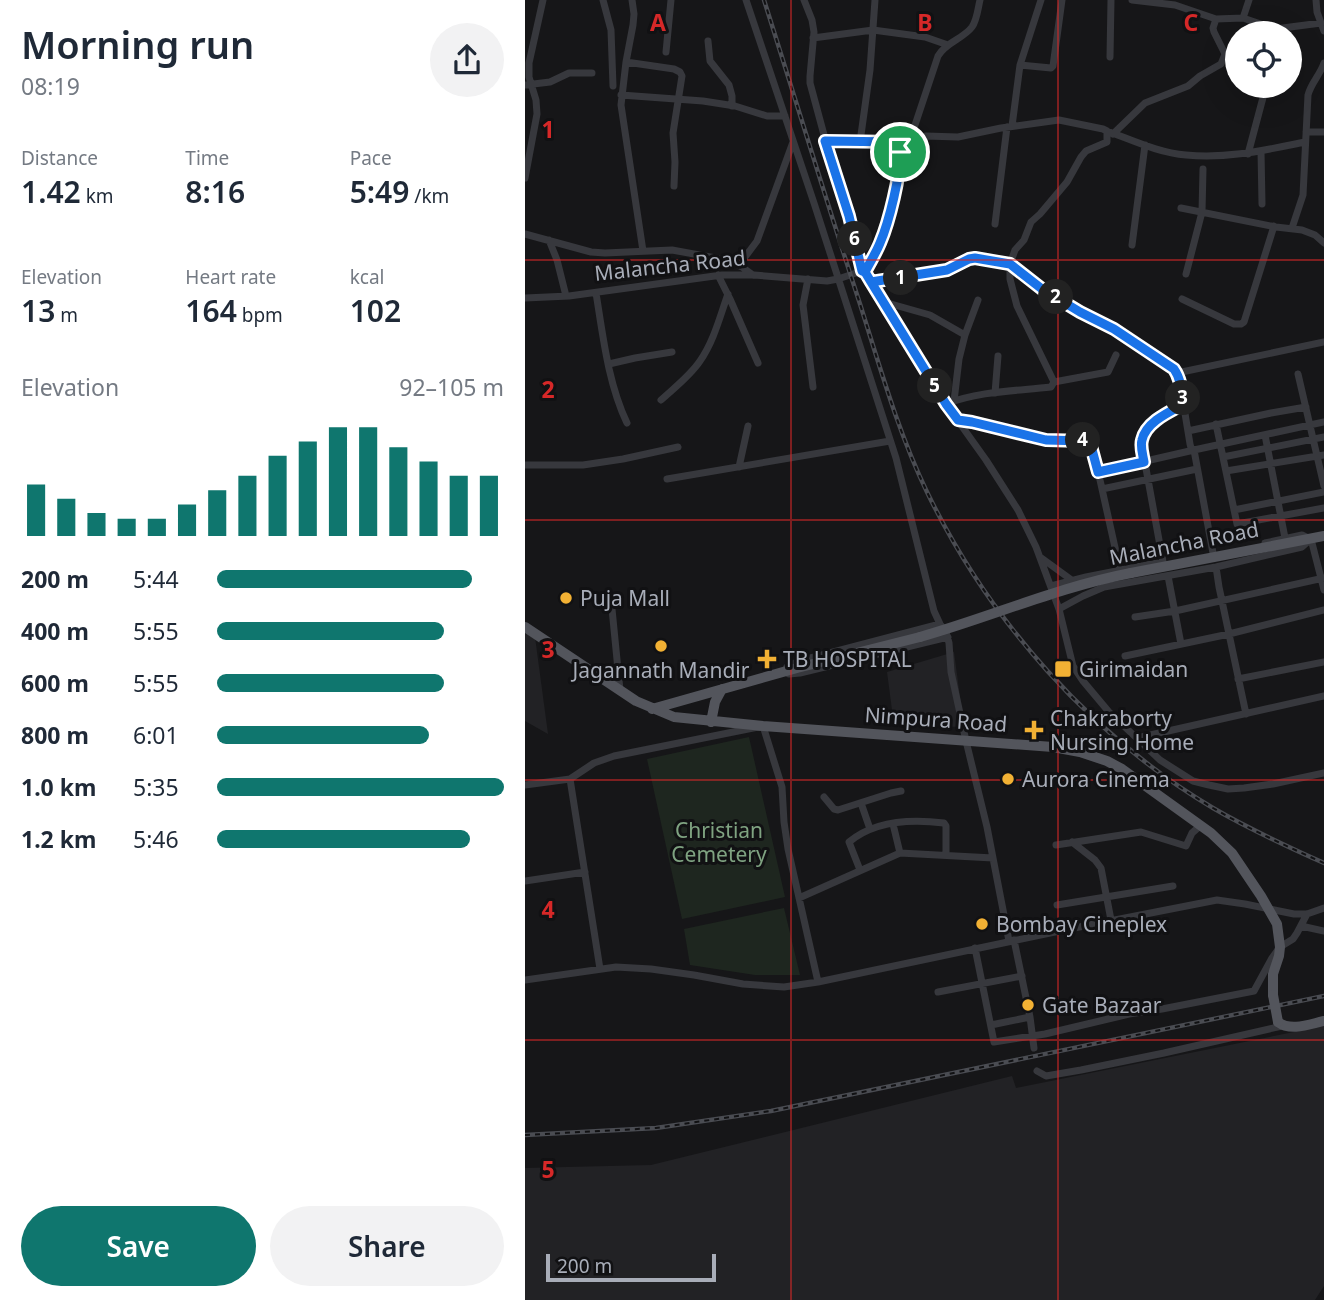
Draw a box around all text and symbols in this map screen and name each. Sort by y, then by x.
text: A [650,6,666,38]
text: B [917,6,933,38]
text: C [1184,6,1199,38]
text: Morning run [21,18,254,70]
map controls [1225,21,1302,98]
button: locate [1225,21,1302,98]
button: share [430,23,504,97]
text: 08:19 [21,70,80,102]
text: 1 [541,113,555,145]
pin [870,122,930,182]
icon: arrive [881,133,919,171]
text: Distance [21,145,98,171]
text: Time [185,145,229,171]
text: Pace [350,145,392,171]
text: 1.42 [21,171,81,212]
text: 8:16 [185,171,245,212]
text: 5:49 [350,171,409,212]
text: km [81,183,114,209]
text: /km [409,183,449,209]
pin: 6 [837,222,873,256]
text: 6 [849,225,860,251]
street label: Malancha Road [593,243,747,287]
pin: 1 [883,260,919,296]
text: Elevation [21,264,102,290]
text: Heart rate [185,264,276,290]
text: kcal [350,264,384,290]
text: 1 [895,264,906,290]
pin: 2 [1039,280,1073,314]
text: 2 [1050,283,1061,309]
text: 13 [21,290,55,331]
text: 164 [185,290,237,331]
text: 102 [350,290,401,331]
text: m [55,302,78,328]
text: bpm [237,302,283,328]
pin: 5 [917,368,953,404]
text: Elevation [21,371,119,403]
text: 92–105 m [399,371,504,403]
text: 5 [929,372,940,398]
text: 2 [541,373,555,405]
pin: 3 [1165,380,1201,416]
text: 3 [1177,384,1188,410]
pin: 4 [1065,422,1101,458]
text: 4 [1077,426,1088,452]
street label: Malancha Road [1107,515,1261,571]
text: 200 m [21,563,89,595]
text: 5:44 [133,563,179,595]
place label: Puja Mall [580,584,670,612]
marker: Puja Mall [558,590,574,606]
text: 400 m [21,615,89,647]
text: 5:55 [133,615,179,647]
text: 3 [541,633,555,665]
marker: Jagannath Mandir [653,638,669,654]
place label: TB HOSPITAL [783,645,912,673]
marker: TB HOSPITAL [757,649,777,669]
place label: Girimaidan [1079,655,1188,683]
place label: Jagannath Mandir [571,656,750,684]
marker: Girimaidan [1053,659,1073,679]
text: 600 m [21,667,89,699]
text: 5:55 [133,667,179,699]
street label: Nimpura Road [864,700,1008,738]
place label: Chakraborty Nursing Home [1050,704,1194,756]
text: 800 m [21,719,89,751]
text: 6:01 [133,719,179,751]
marker: Chakraborty Nursing Home [1024,720,1044,740]
place label: Aurora Cinema [1022,765,1170,793]
text: 1.0 km [21,771,96,803]
text: 5:35 [133,771,179,803]
marker: Aurora Cinema [1000,771,1016,787]
park label: Christian Cemetery [671,816,767,868]
text: 1.2 km [21,823,96,855]
text: 5:46 [133,823,179,855]
text: 4 [541,893,555,925]
place label: Bombay Cineplex [996,910,1167,938]
marker: Bombay Cineplex [974,916,990,932]
place label: Gate Bazaar [1042,991,1162,1019]
marker: Gate Bazaar [1020,997,1036,1013]
text: 5 [541,1153,555,1185]
button: Save [21,1206,256,1286]
button: Share [270,1206,504,1286]
scale bar [546,1251,716,1283]
text: 200 m [557,1253,612,1279]

